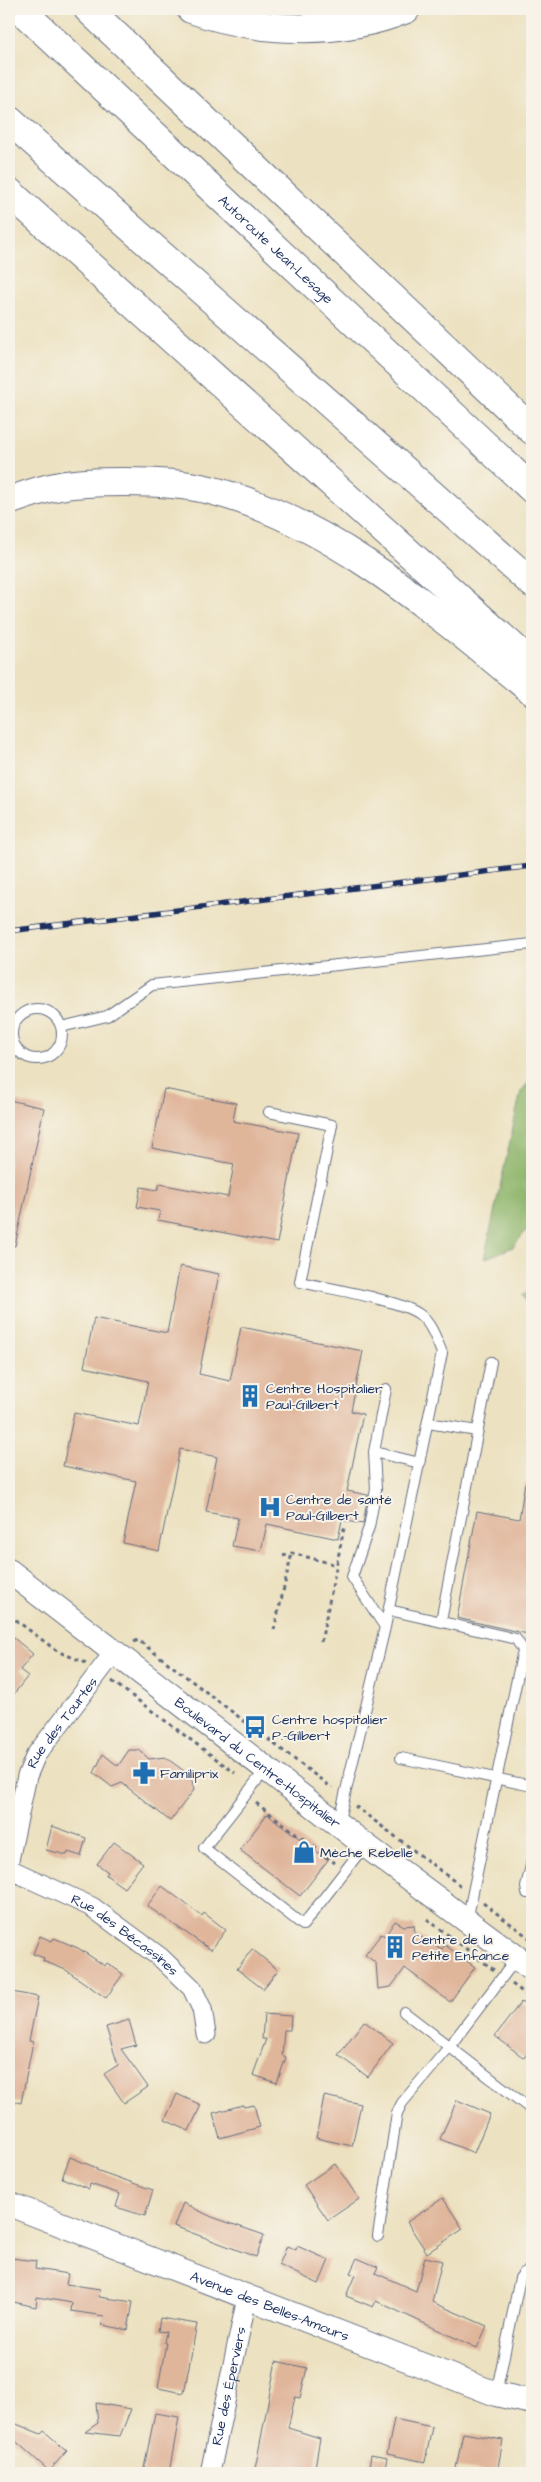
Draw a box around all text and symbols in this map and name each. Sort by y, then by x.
street label: Autoroute Jean-Lesage [213,191,338,309]
place label: Centre Hospitalier Paul-Gilbert [266,1379,383,1415]
building icon: Centre Hospitalier Paul-Gilbert [237,1383,263,1409]
place label: Centre de santé Paul-Gilbert [286,1490,392,1526]
hospital icon: Centre de santé Paul-Gilbert [257,1494,283,1520]
street label: Rue des Tourtes [22,1673,103,1772]
street label: Boulevard du Centre-Hospitalier [170,1693,345,1834]
place label: Centre hospitalier P.-Gilbert [272,1710,387,1746]
bus stop icon: Centre hospitalier P.-Gilbert [242,1714,268,1740]
pharmacy icon: Familiprix [131,1760,157,1786]
place label: Familiprix [160,1764,219,1784]
shop icon: Mèche Rebelle [291,1839,317,1865]
place label: Mèche Rebelle [320,1843,414,1863]
street label: Rue des Bécassines [68,1890,183,1981]
place label: Centre de la Petite Enfance [412,1930,510,1966]
building icon: Centre de la Petite Enfance [382,1934,408,1960]
street label: Avenue des Belles-Amours [187,2267,352,2347]
street label: Rue des Éperviers [207,2325,252,2447]

